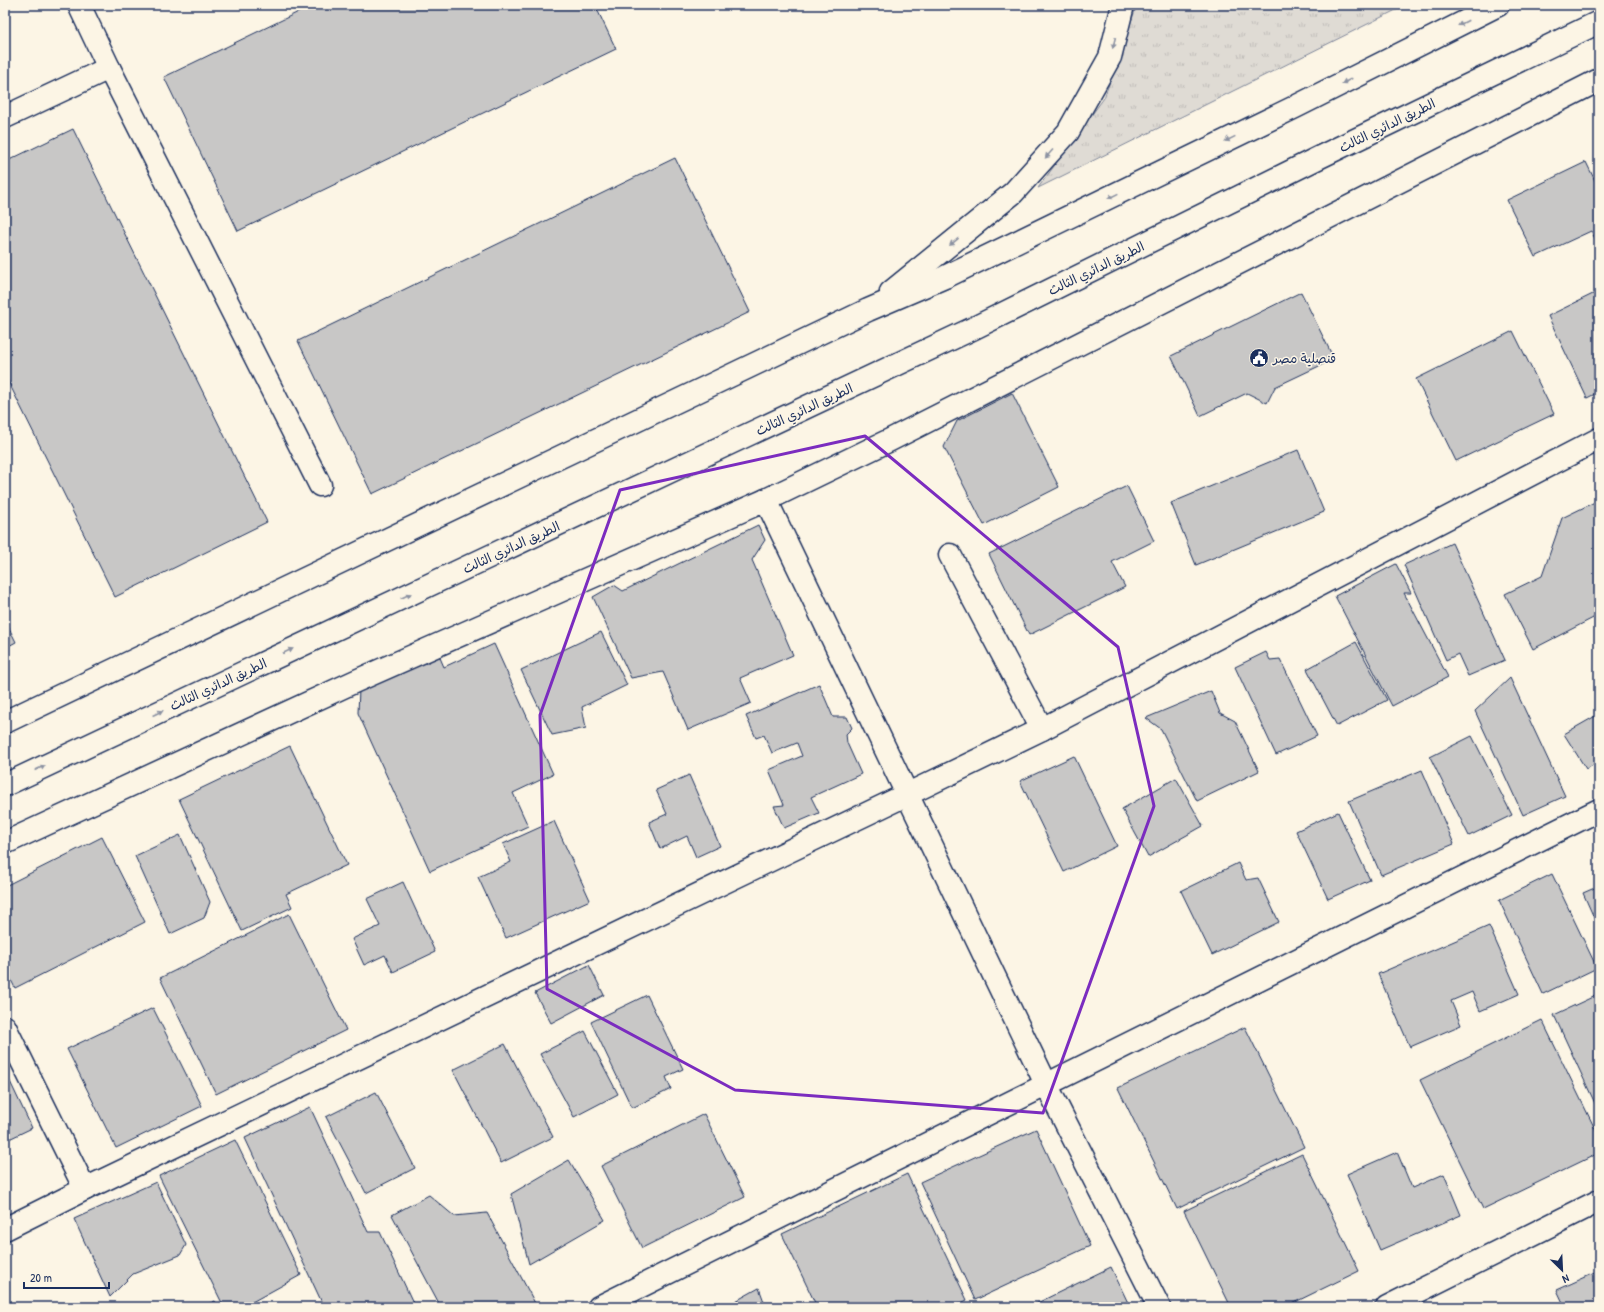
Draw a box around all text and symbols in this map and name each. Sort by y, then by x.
one-way arrow [1457,19,1469,26]
one-way arrow [1110,37,1116,49]
one-way arrow [1341,78,1353,84]
street label: الطريق الدائري الثالث [1336,94,1439,157]
one-way arrow [1225,136,1236,142]
one-way arrow [1044,149,1053,159]
one-way arrow [1108,192,1119,199]
street label: الطريق الدائري الثالث [1045,237,1148,300]
one-way arrow [948,238,959,247]
public building icon: قنصلية مصر [1248,347,1270,369]
place label: قنصلية مصر [1272,349,1336,367]
street label: الطريق الدائري الثالث [753,379,856,440]
street label: الطريق الدائري الثالث [460,517,563,578]
one-way arrow [400,593,412,599]
one-way arrow [283,648,294,654]
street label: الطريق الدائري الثالث [167,654,270,715]
one-way arrow [152,710,164,716]
one-way arrow [35,765,46,771]
north arrow [1542,1250,1582,1290]
scale bar [24,1264,109,1290]
text: 20 m [30,1269,52,1286]
text: N [1560,1272,1572,1287]

